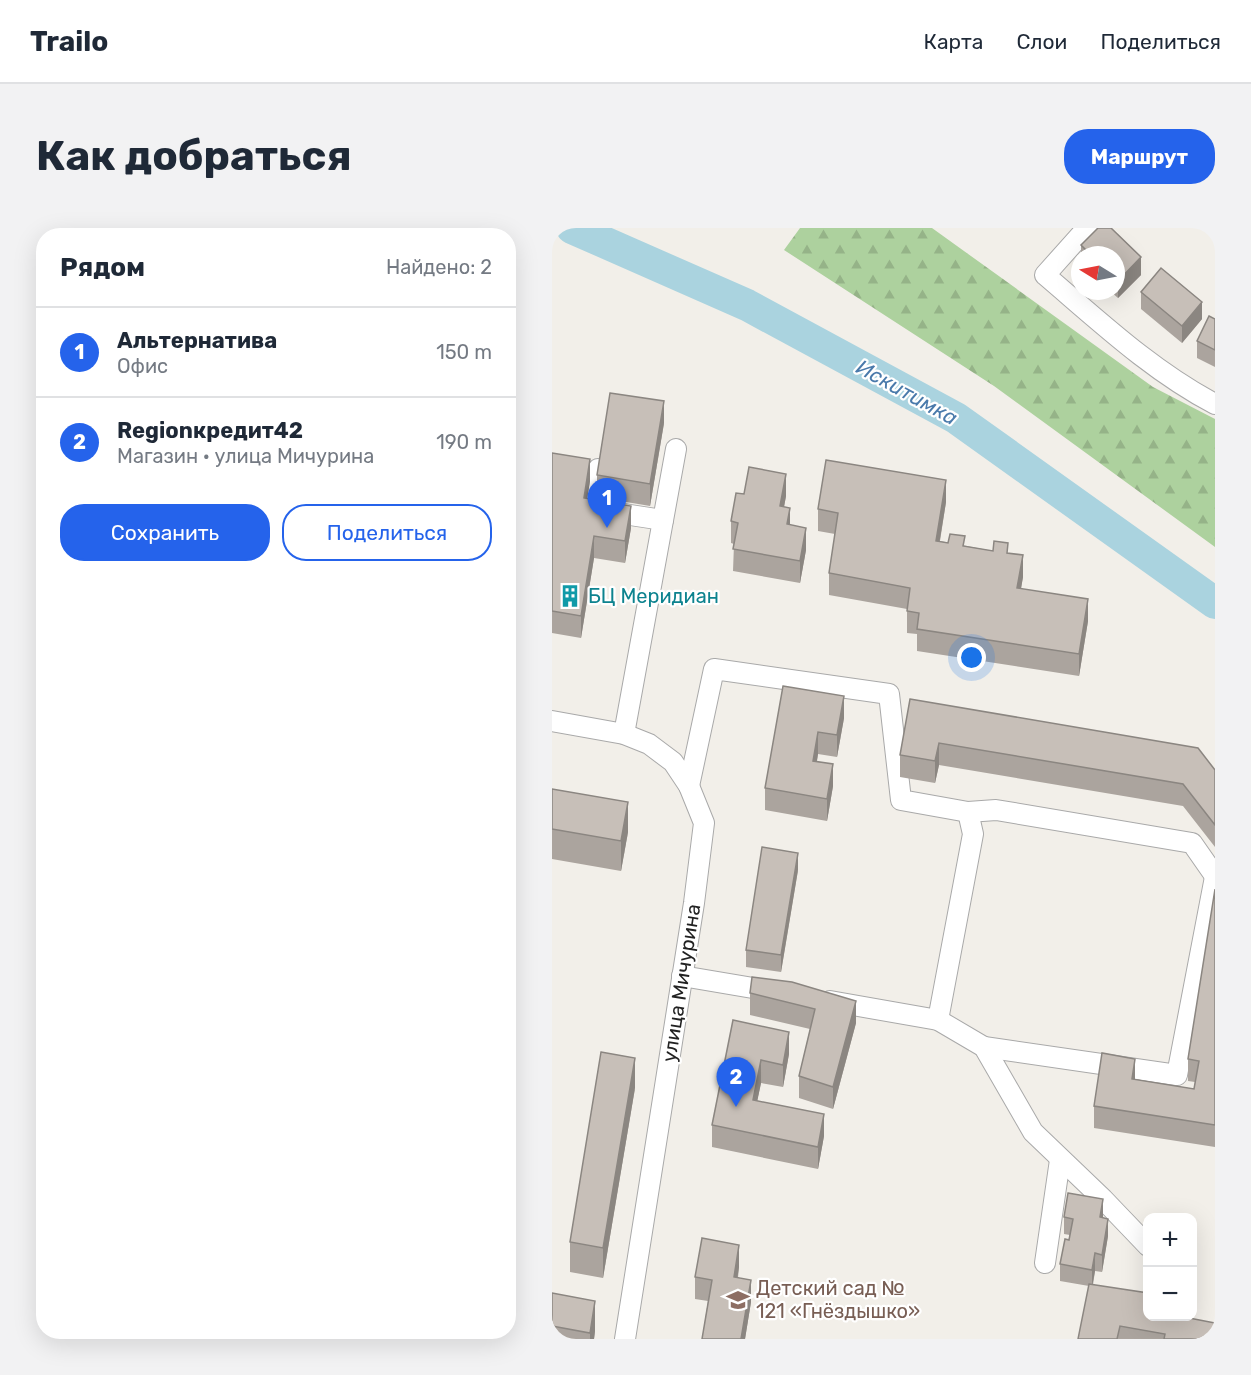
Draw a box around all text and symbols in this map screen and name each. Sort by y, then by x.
text: Trailo [30,25,108,58]
text: Карта [923,29,983,54]
text: Слои [1016,29,1067,54]
text: Поделиться [1100,29,1221,54]
button: Маршрут [1064,129,1215,184]
text: Как добраться [36,131,352,181]
north arrow [1071,246,1125,300]
text: Рядом [60,252,145,283]
text: Найдено: 2 [386,255,492,279]
text: Альтернатива [117,327,277,354]
text: 1 [75,340,84,364]
text: 150 m [436,340,492,364]
text: Офис [117,354,168,378]
water label: Искитимка [852,354,962,430]
text: Regionкредит42 [117,417,303,444]
text: 2 [73,430,86,454]
text: 190 m [436,430,492,454]
text: Магазин · улица Мичурина [117,444,374,468]
pin: 1 [588,478,626,528]
button: Сохранить [60,504,270,561]
button: Поделиться [282,504,492,561]
building icon: БЦ Меридиан [557,583,583,609]
place label: БЦ Меридиан [588,584,719,608]
your location [957,643,986,672]
street label: улица Мичурина [657,902,705,1064]
pin: 2 [716,1058,756,1107]
map controls [1143,1213,1197,1321]
button: + [1143,1213,1197,1267]
button: − [1143,1267,1197,1321]
place label: Детский сад № 121 «Гнёздышко» [756,1276,920,1323]
school or university icon: Детский сад № 121 «Гнёздышко» [725,1287,751,1313]

